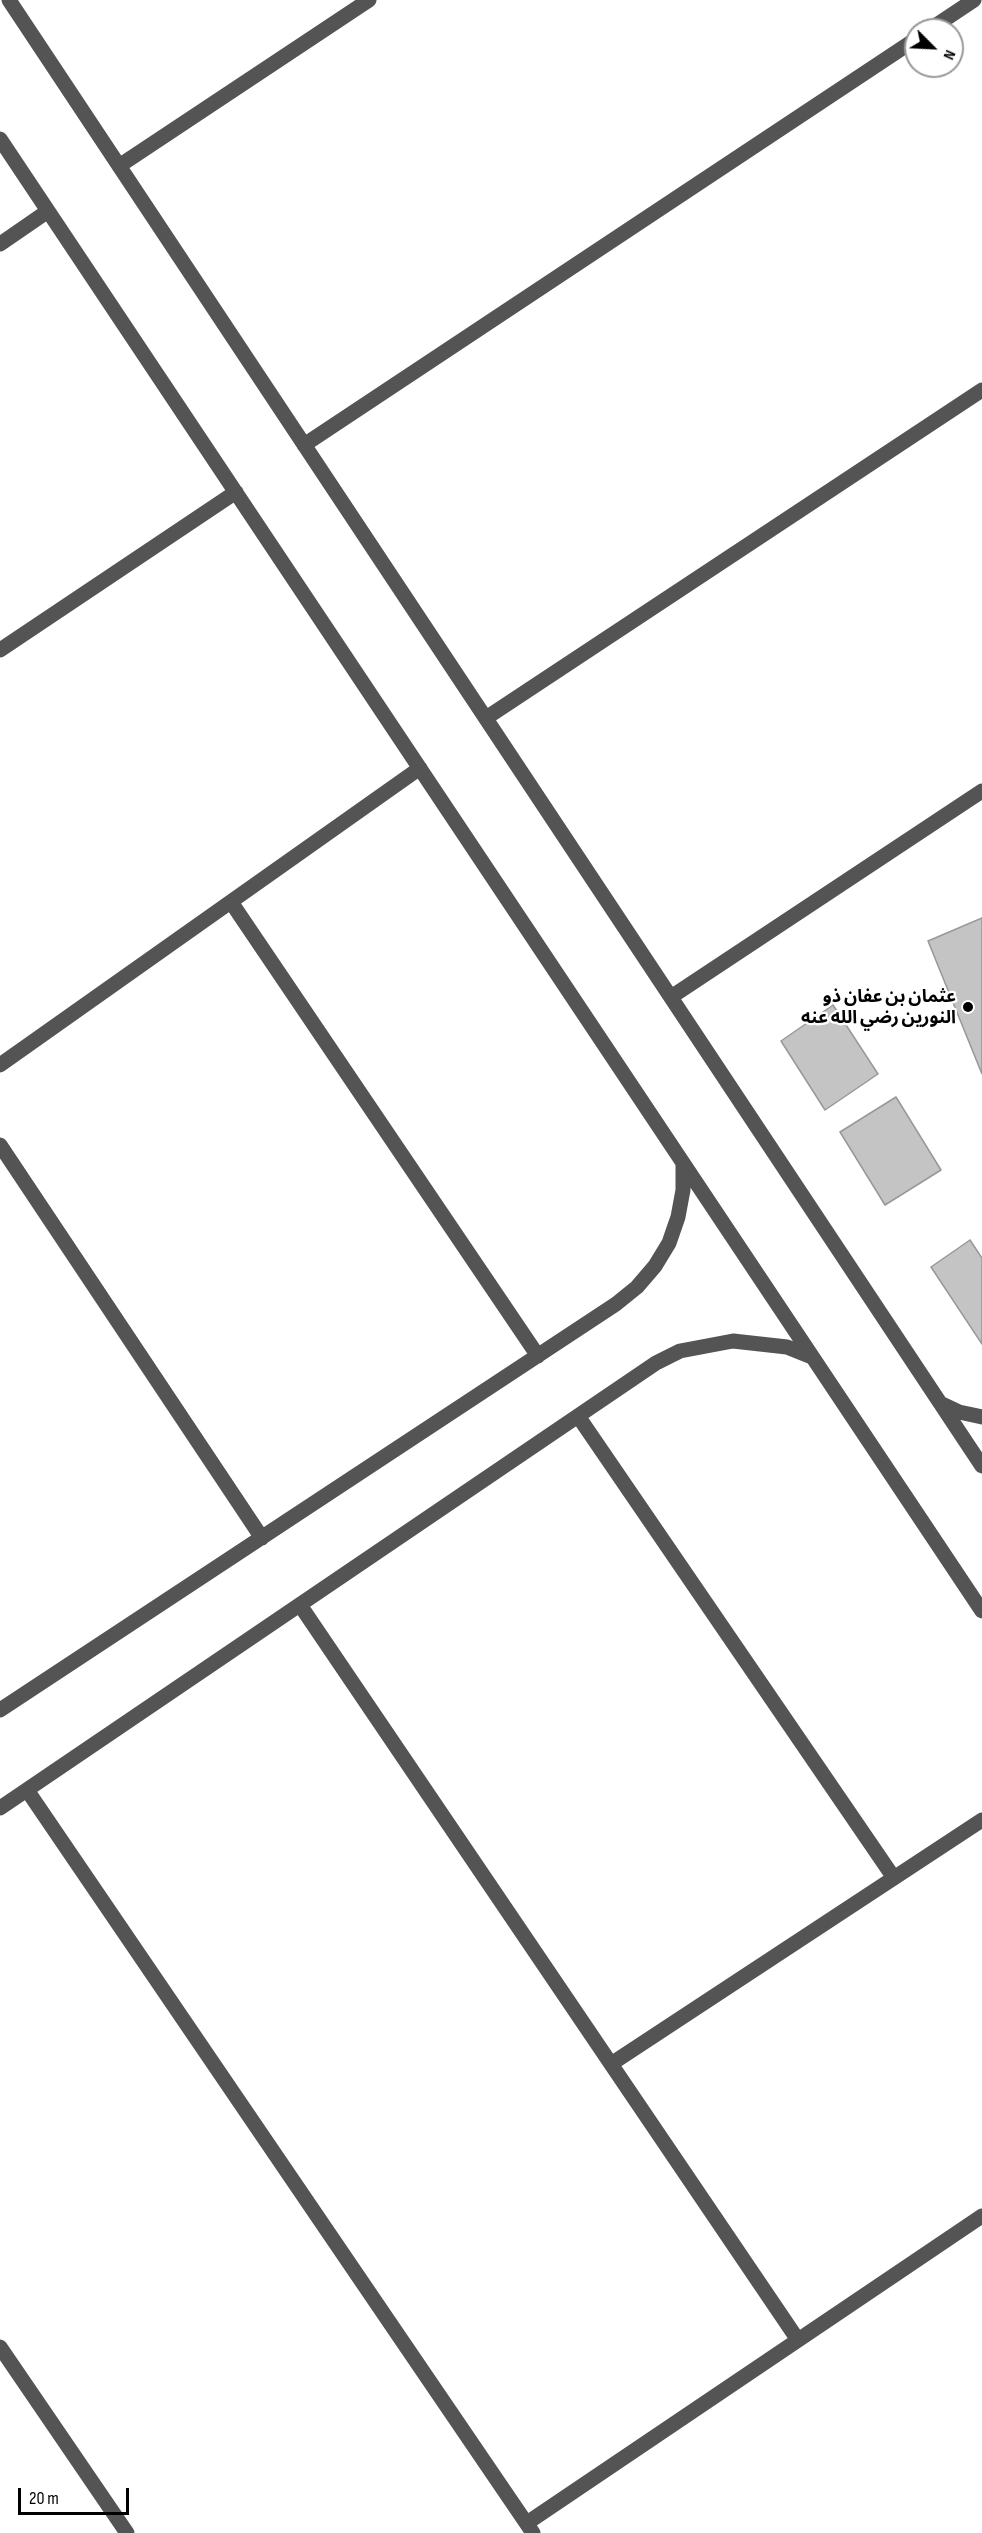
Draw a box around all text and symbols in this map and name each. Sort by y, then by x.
north arrow [904,18,964,78]
text: N [939,47,959,62]
place label: عثمان بن عفان ذو النورين رضي الله عنه [801,986,956,1028]
marker: عثمان بن عفان ذو النورين رضي الله عنه [961,1000,975,1014]
scale bar [21,2476,132,2514]
text: 20 m [29,2488,59,2509]

